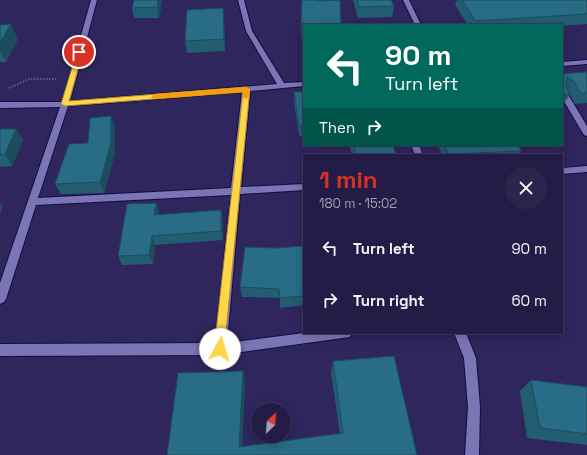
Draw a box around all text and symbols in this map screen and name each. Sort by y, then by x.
pin [62,35,96,69]
text: 90 m [385,37,451,73]
icon: left [319,40,371,92]
icon: arrive [68,41,90,63]
text: Turn left [385,72,458,95]
icon: right [363,116,385,138]
text: Then [319,118,355,137]
text: 1 min [319,164,378,195]
button: close [505,167,547,209]
text: 180 m · 15:02 [319,195,397,212]
icon: left [319,237,341,259]
text: Turn left [353,239,415,258]
text: 90 m [511,239,547,258]
icon: right [319,289,341,311]
text: Turn right [353,291,424,310]
text: 60 m [511,291,547,310]
position arrow [199,328,241,370]
north arrow [251,403,291,443]
map controls [251,403,291,443]

